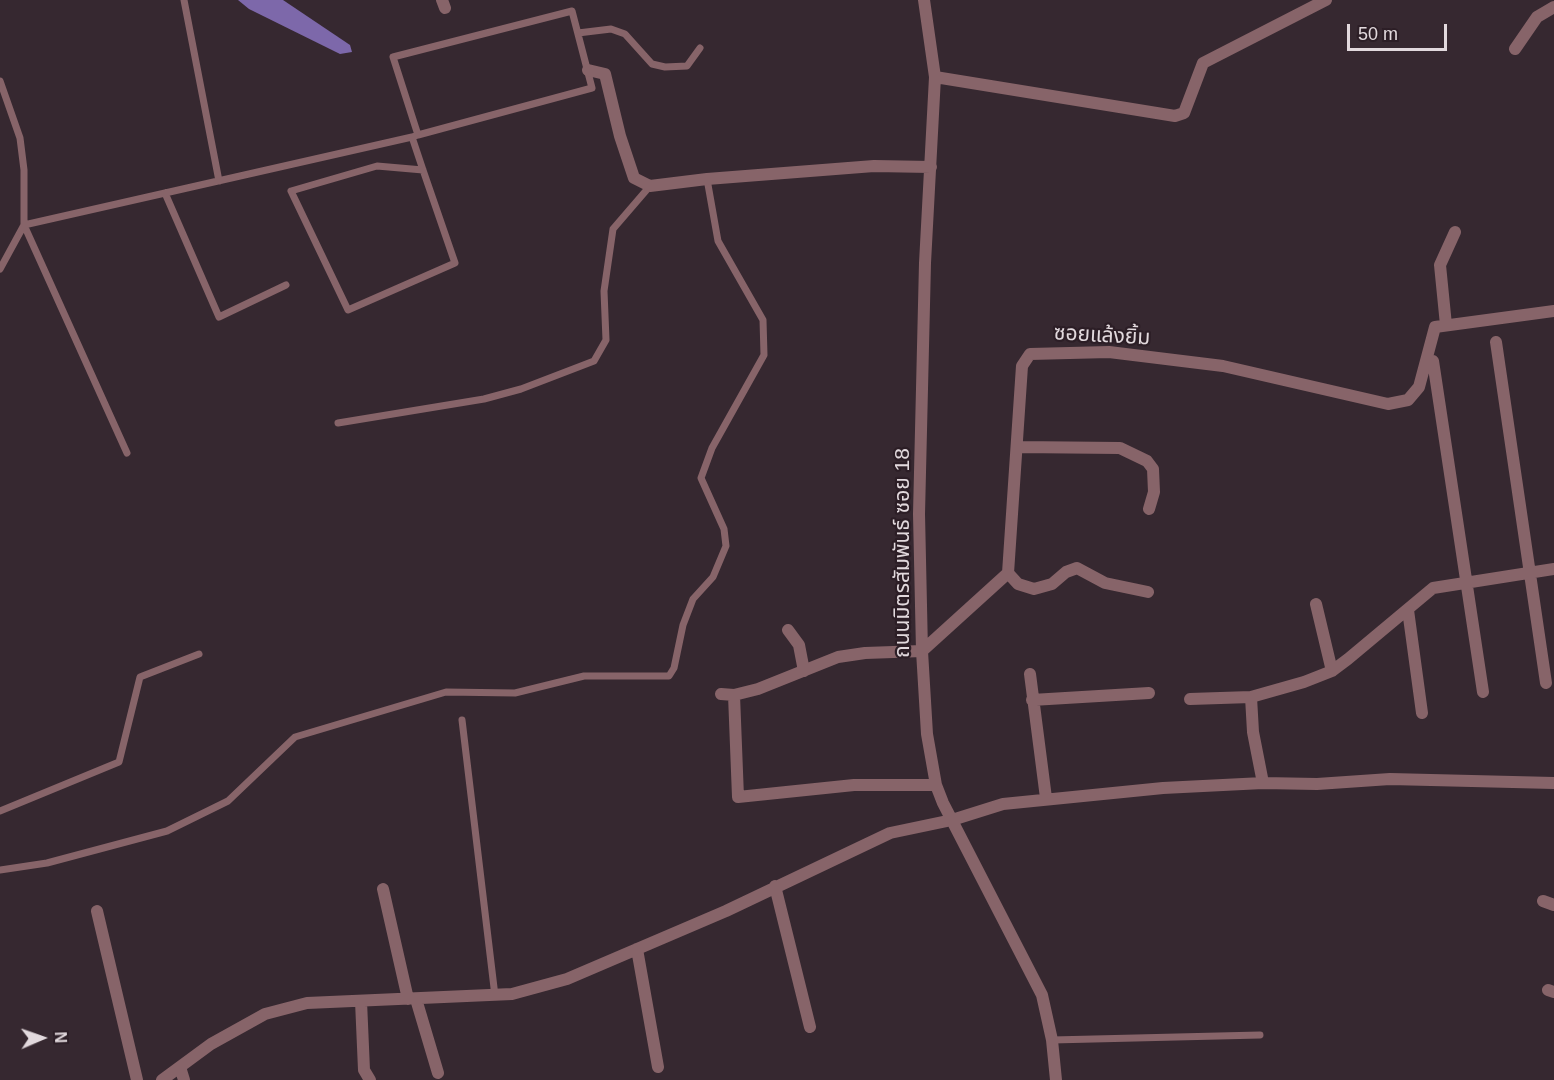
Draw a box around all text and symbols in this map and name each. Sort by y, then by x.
scale bar [1350,12,1450,50]
text: 50 m [1358,24,1398,44]
street label: ซอยแล้งยิ้ม [1053,321,1151,351]
street label: ถนนมิตรสัมพันธ์ ซอย 18 [890,448,916,658]
north arrow [12,1008,72,1068]
text: N [52,1031,69,1043]

